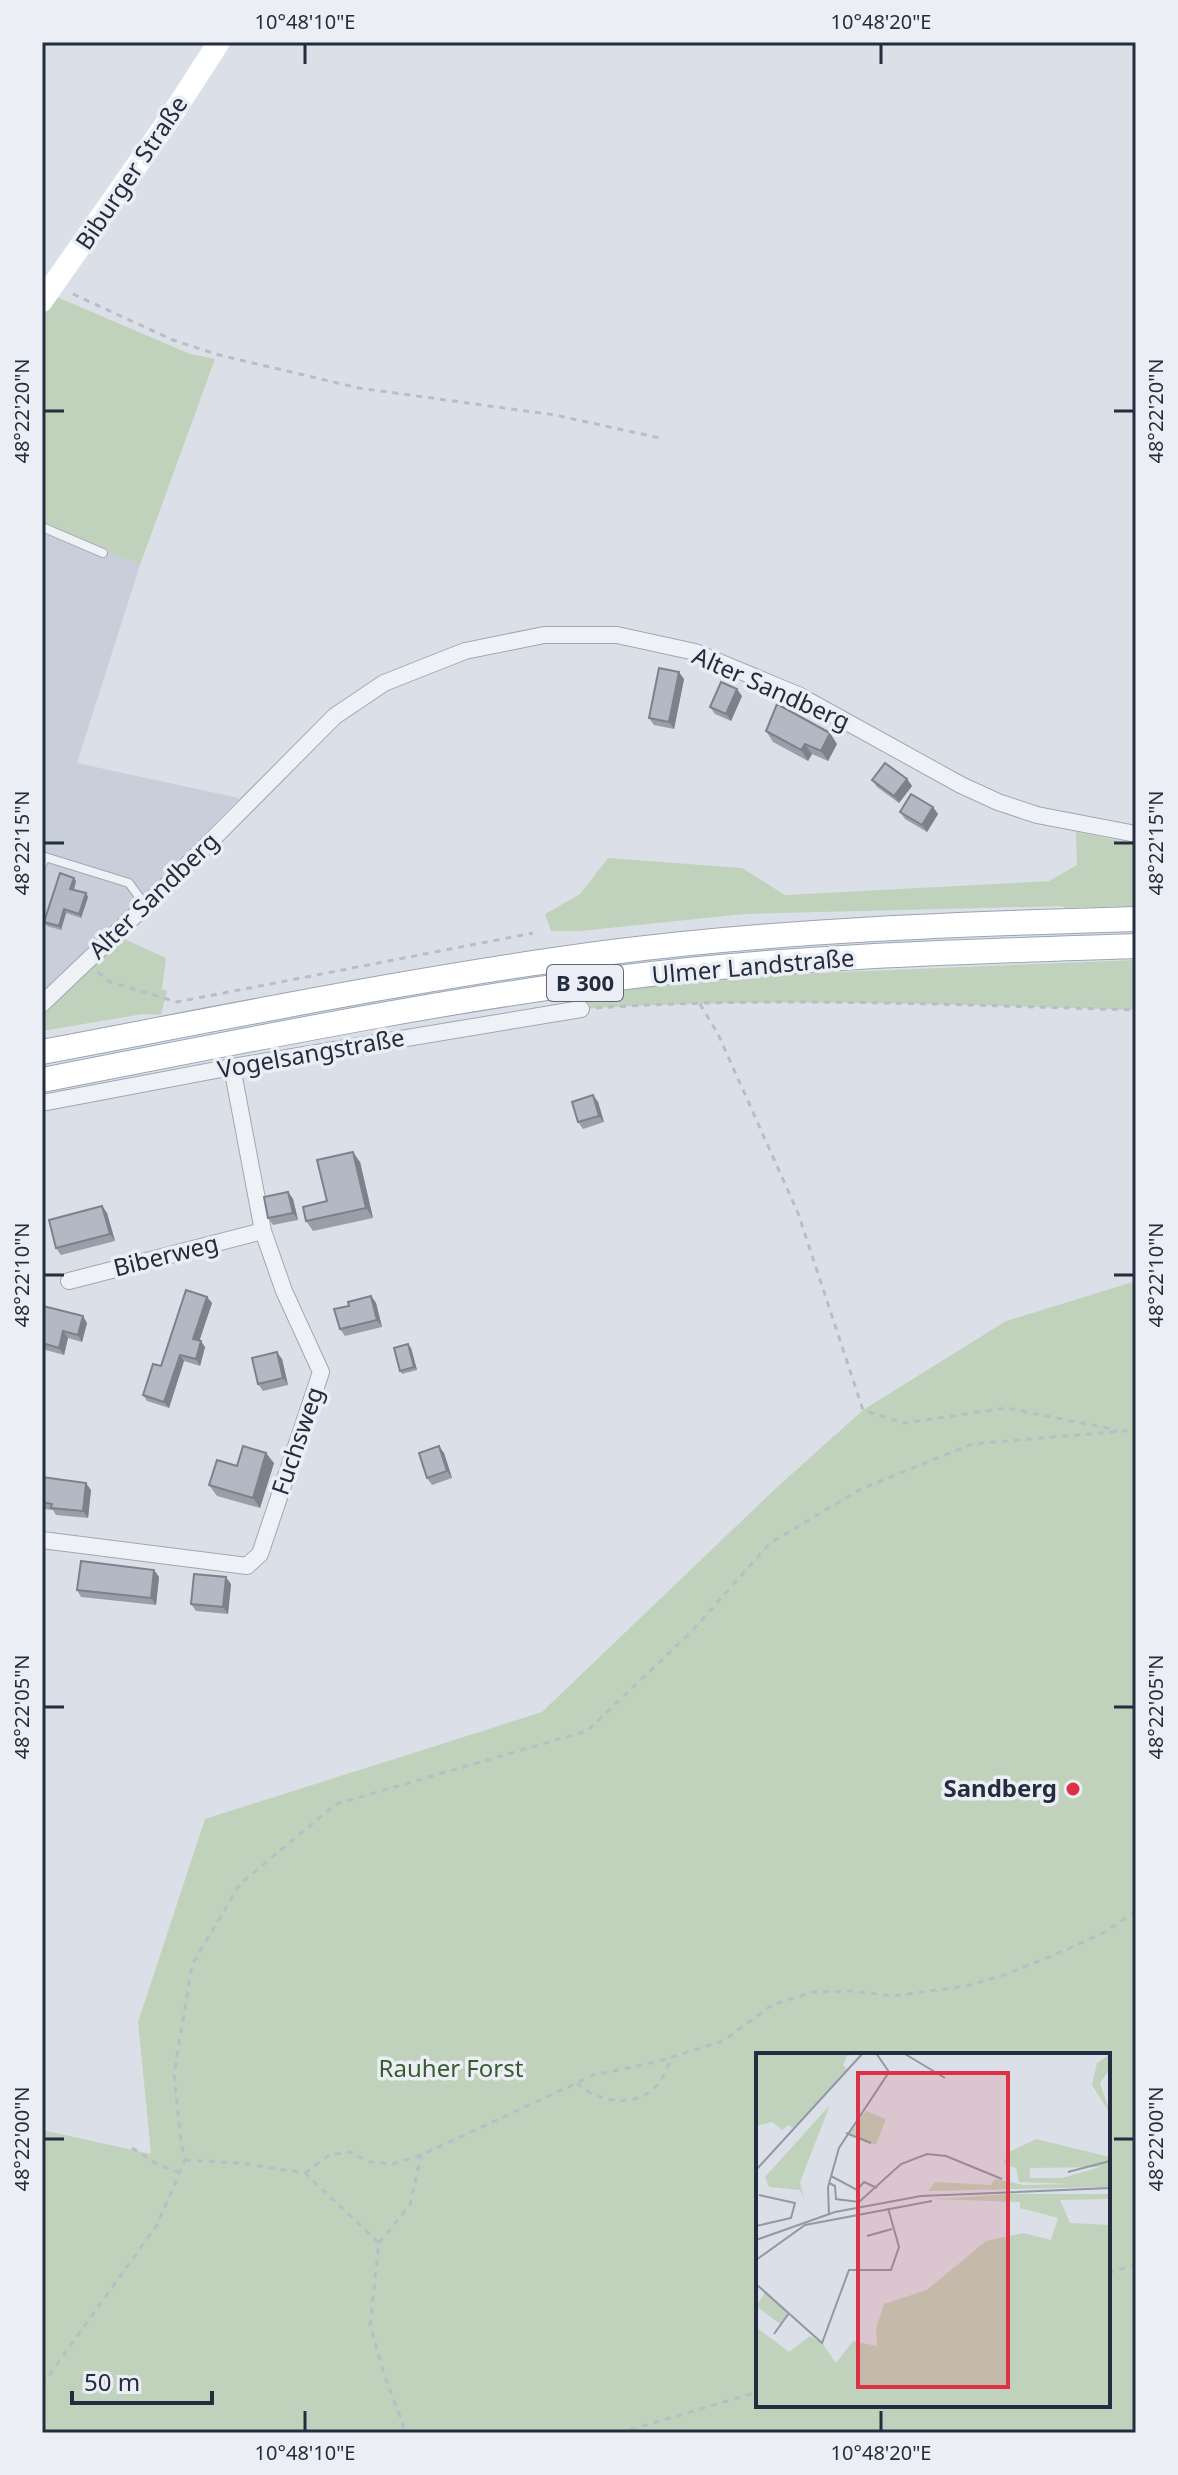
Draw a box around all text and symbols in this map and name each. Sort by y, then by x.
text: 10°48'10"E [255,8,355,35]
text: 10°48'20"E [831,8,931,35]
street label: Biburger Straße [67,89,194,256]
text: 48°22'20"N [8,358,35,464]
text: 48°22'20"N [1142,358,1169,464]
street label: Alter Sandberg [688,638,855,737]
text: 48°22'15"N [8,790,35,896]
text: 48°22'15"N [1142,790,1169,896]
street label: Alter Sandberg [81,824,225,965]
street label: Ulmer Landstraße [650,940,856,991]
road number: B 300 [547,965,623,1001]
street label: Vogelsangstraße [215,1020,407,1085]
text: 48°22'10"N [8,1222,35,1328]
text: 48°22'10"N [1142,1222,1169,1328]
street label: Biberweg [110,1226,222,1284]
street label: Fuchsweg [263,1382,330,1499]
text: 48°22'05"N [8,1654,35,1760]
text: 48°22'05"N [1142,1654,1169,1760]
place label: Sandberg [943,1771,1057,1804]
marker: Sandberg [1064,1780,1082,1798]
park label: Rauher Forst [379,2051,524,2084]
inset map [756,2053,1110,2407]
text: 48°22'00"N [8,2086,35,2192]
text: 48°22'00"N [1142,2086,1169,2192]
scale bar [72,2355,212,2405]
text: 50 m [84,2365,140,2398]
text: 10°48'10"E [255,2439,355,2466]
text: 10°48'20"E [831,2439,931,2466]

